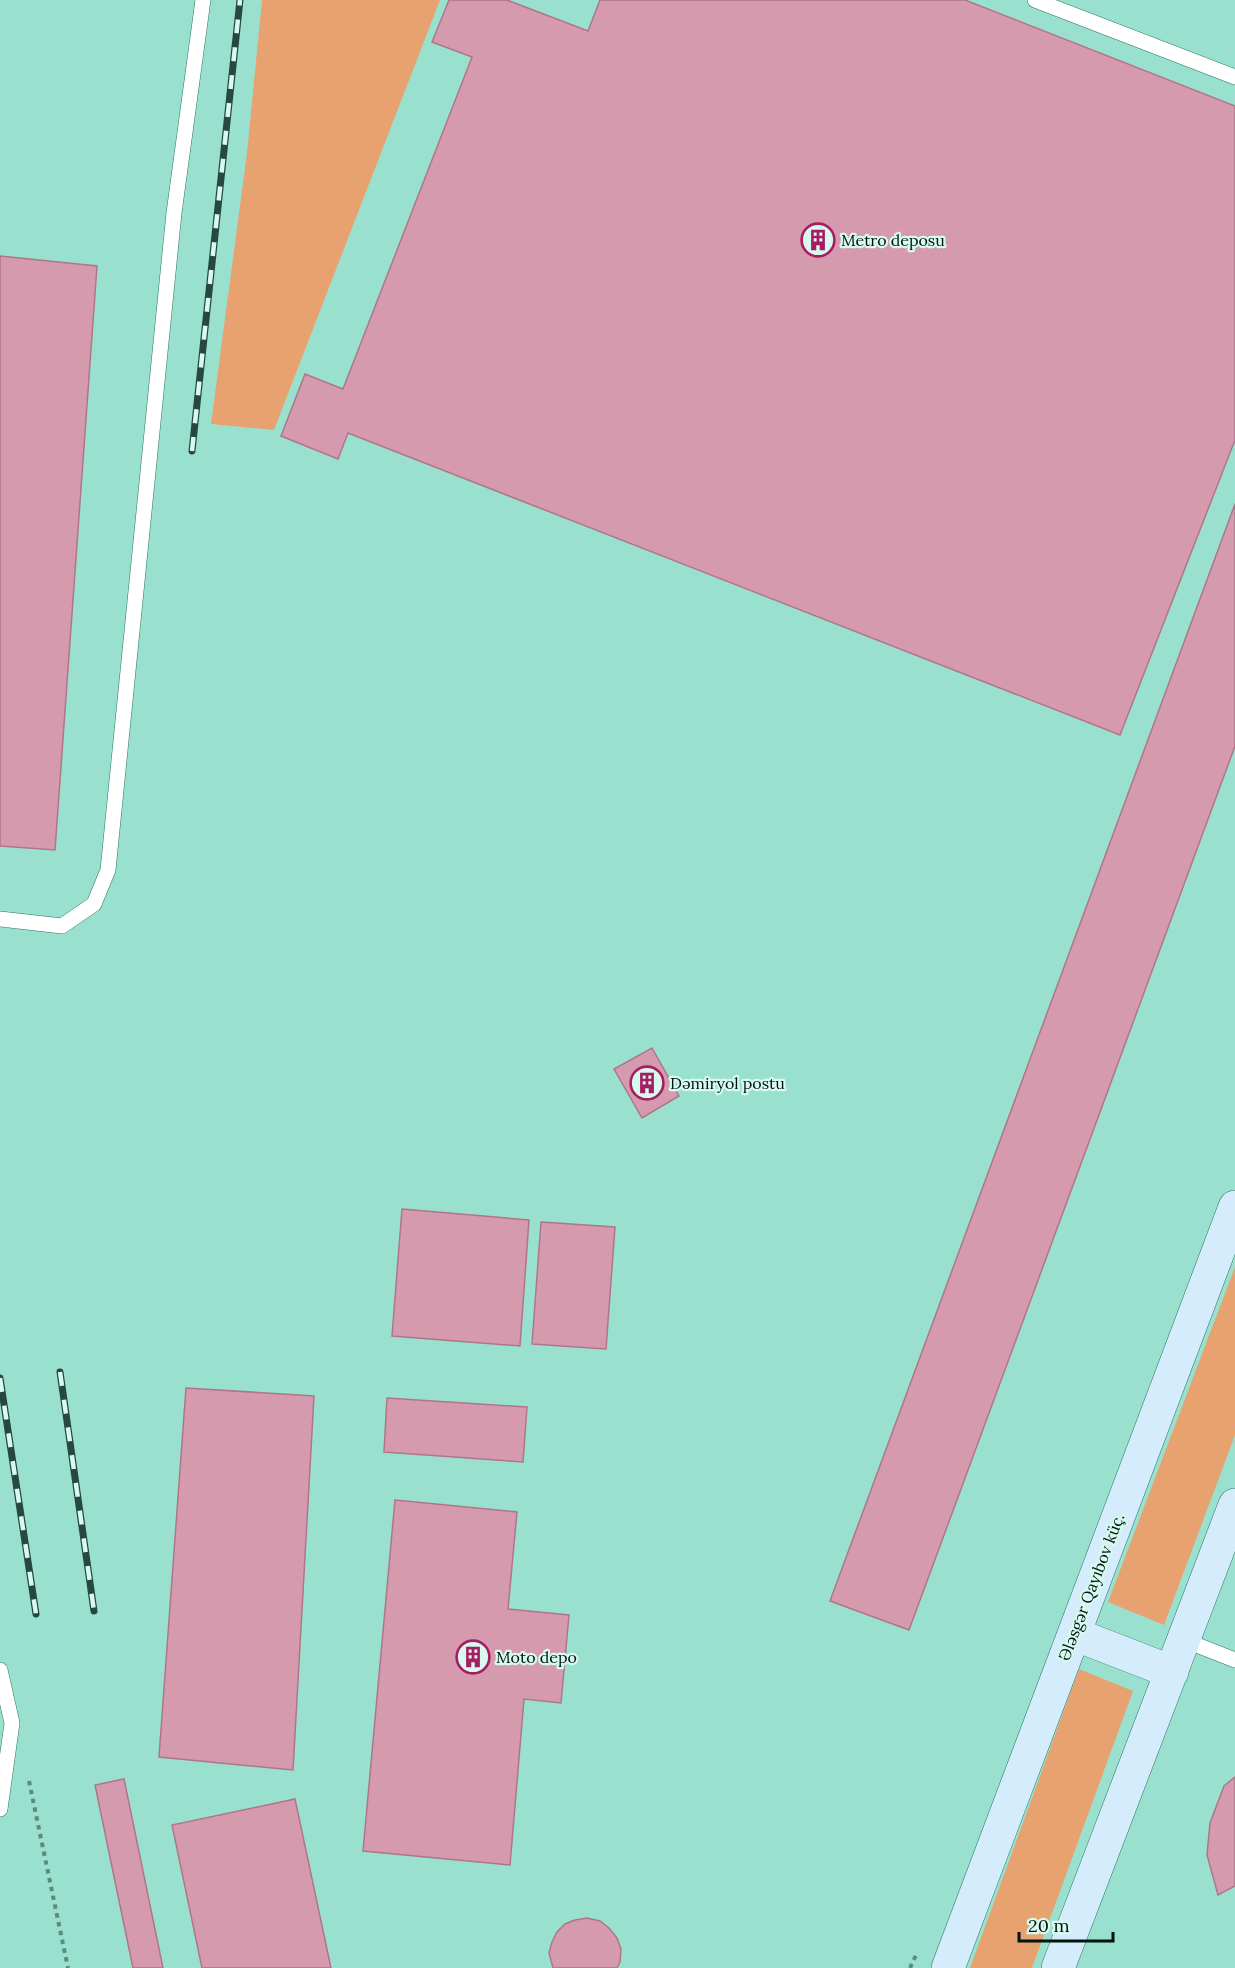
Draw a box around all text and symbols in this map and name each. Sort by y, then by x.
building icon: Metro deposu [800,222,836,258]
place label: Metro deposu [841,230,945,250]
building icon: Dəmiryol postu [629,1065,665,1101]
place label: Dəmiryol postu [670,1073,785,1093]
street label: Ələsgər Qayıbov küç. [1054,1510,1128,1664]
building icon: Moto depo [455,1639,491,1675]
place label: Moto depo [496,1647,577,1667]
scale bar [1019,1905,1114,1943]
text: 20 m [1028,1914,1070,1937]

